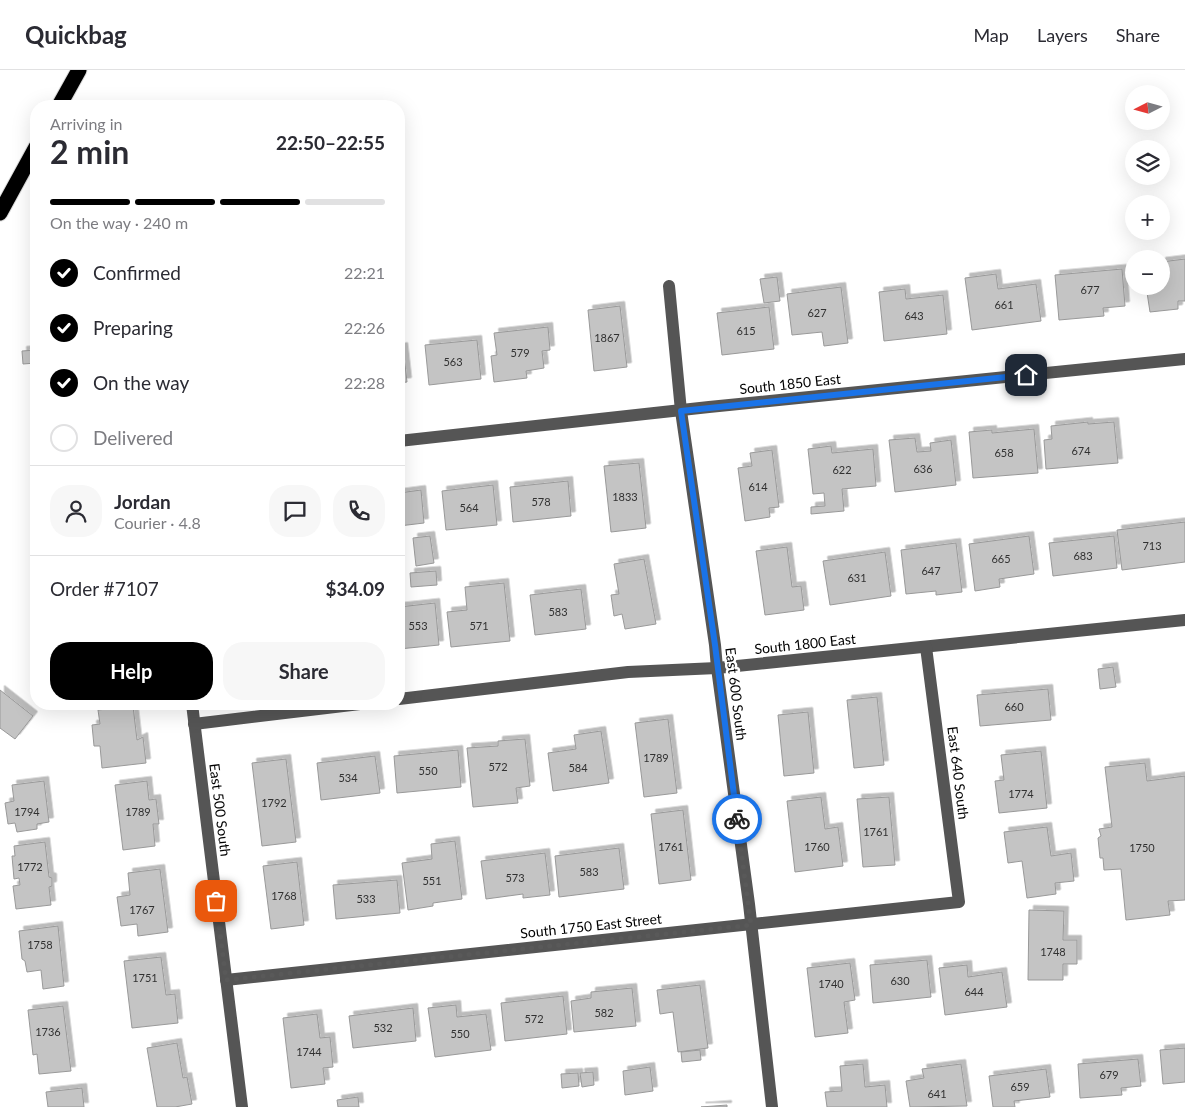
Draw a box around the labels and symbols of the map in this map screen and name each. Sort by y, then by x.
north arrow [1125,85,1170,130]
house number: 677 [1080,283,1100,296]
house number: 661 [994,298,1014,311]
house number: 627 [807,306,827,319]
house number: 643 [904,309,924,322]
house number: 615 [736,324,756,337]
house number: 1867 [594,331,620,344]
house number: 579 [510,346,530,359]
pin [1005,354,1047,396]
house number: 563 [443,355,463,368]
street label: South 1850 East [738,370,841,397]
house number: 674 [1071,444,1091,457]
house number: 658 [994,446,1014,459]
house number: 636 [913,462,933,475]
house number: 622 [832,463,852,476]
house number: 614 [748,480,768,493]
house number: 1833 [612,490,638,503]
house number: 578 [531,495,551,508]
house number: 564 [459,501,479,514]
house number: 713 [1142,539,1162,552]
house number: 683 [1073,549,1093,562]
house number: 665 [991,552,1011,565]
house number: 647 [921,564,941,577]
house number: 631 [847,571,867,584]
house number: 583 [548,605,568,618]
house number: 553 [408,619,428,632]
house number: 571 [469,619,489,632]
street label: South 1800 East [753,630,856,657]
street label: East 600 South [722,646,751,741]
house number: 660 [1004,700,1024,713]
street label: East 640 South [944,725,973,820]
house number: 1789 [643,751,669,764]
house number: 572 [488,760,508,773]
house number: 584 [568,761,588,774]
street label: East 500 South [206,762,235,857]
house number: 550 [418,764,438,777]
house number: 534 [338,771,358,784]
house number: 1774 [1008,787,1034,800]
courier [712,794,762,844]
house number: 1792 [261,796,287,809]
house number: 1794 [14,805,40,818]
house number: 1789 [125,805,151,818]
house number: 1761 [863,825,889,838]
house number: 1761 [658,840,684,853]
house number: 1760 [804,840,830,853]
house number: 1750 [1129,841,1155,854]
house number: 1772 [17,860,43,873]
house number: 583 [579,865,599,878]
house number: 573 [505,871,525,884]
house number: 551 [422,874,442,887]
pin [195,880,237,922]
house number: 1768 [271,889,297,902]
house number: 533 [356,892,376,905]
house number: 1767 [129,903,155,916]
street label: South 1750 East Street [519,910,663,941]
house number: 1758 [27,938,53,951]
house number: 1748 [1040,945,1066,958]
house number: 1751 [132,971,158,984]
house number: 630 [890,974,910,987]
house number: 1740 [818,977,844,990]
house number: 644 [964,985,984,998]
house number: 582 [594,1006,614,1019]
house number: 572 [524,1012,544,1025]
house number: 532 [373,1021,393,1034]
house number: 1736 [35,1025,61,1038]
house number: 550 [450,1027,470,1040]
house number: 1744 [296,1045,322,1058]
house number: 679 [1099,1068,1119,1081]
house number: 659 [1010,1080,1030,1093]
house number: 641 [927,1087,947,1100]

